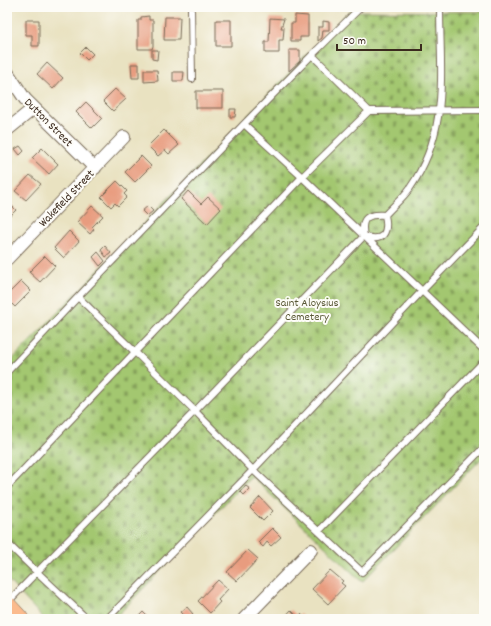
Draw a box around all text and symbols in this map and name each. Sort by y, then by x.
scale bar [337,26,421,52]
text: 50 m [343,33,366,50]
street label: Dutton Street [20,95,77,152]
street label: Wakefield Street [35,166,99,232]
park label: Saint Aloysius Cemetery [276,295,338,326]

